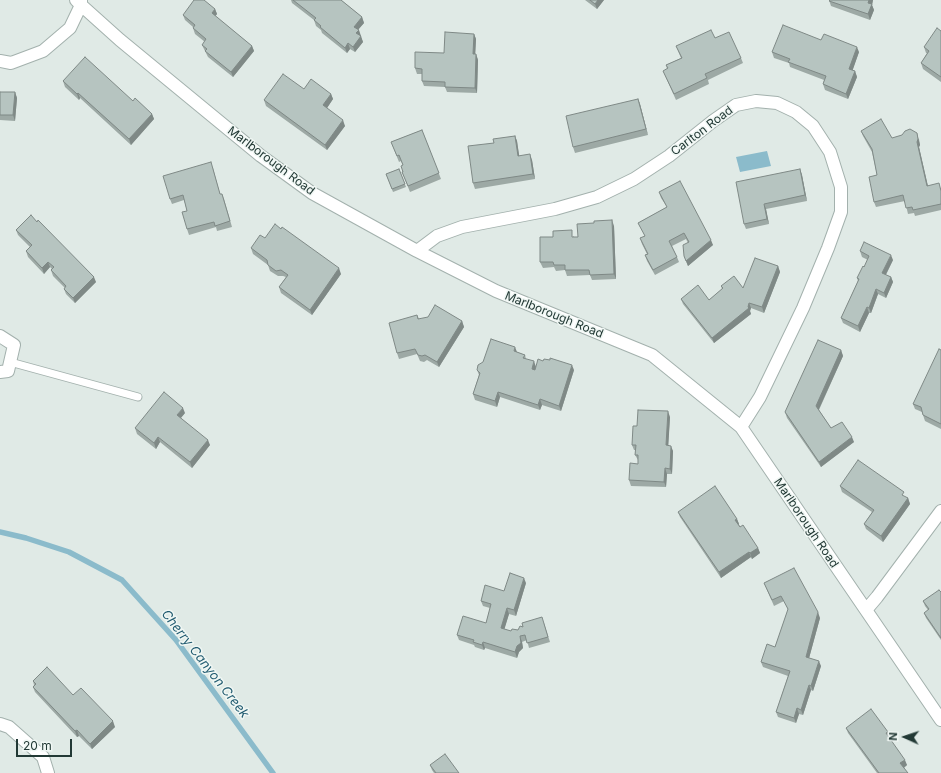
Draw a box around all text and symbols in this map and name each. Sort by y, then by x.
street label: Carlton Road [668,103,736,159]
street label: Marlborough Road [225,124,317,198]
street label: Marlborough Road [503,289,605,341]
street label: Marlborough Road [771,475,841,571]
water label: Cherry Canyon Creek [158,607,252,721]
north arrow [885,717,925,757]
scale bar [18,731,74,757]
text: N [886,732,900,741]
text: 20 m [23,738,52,753]

